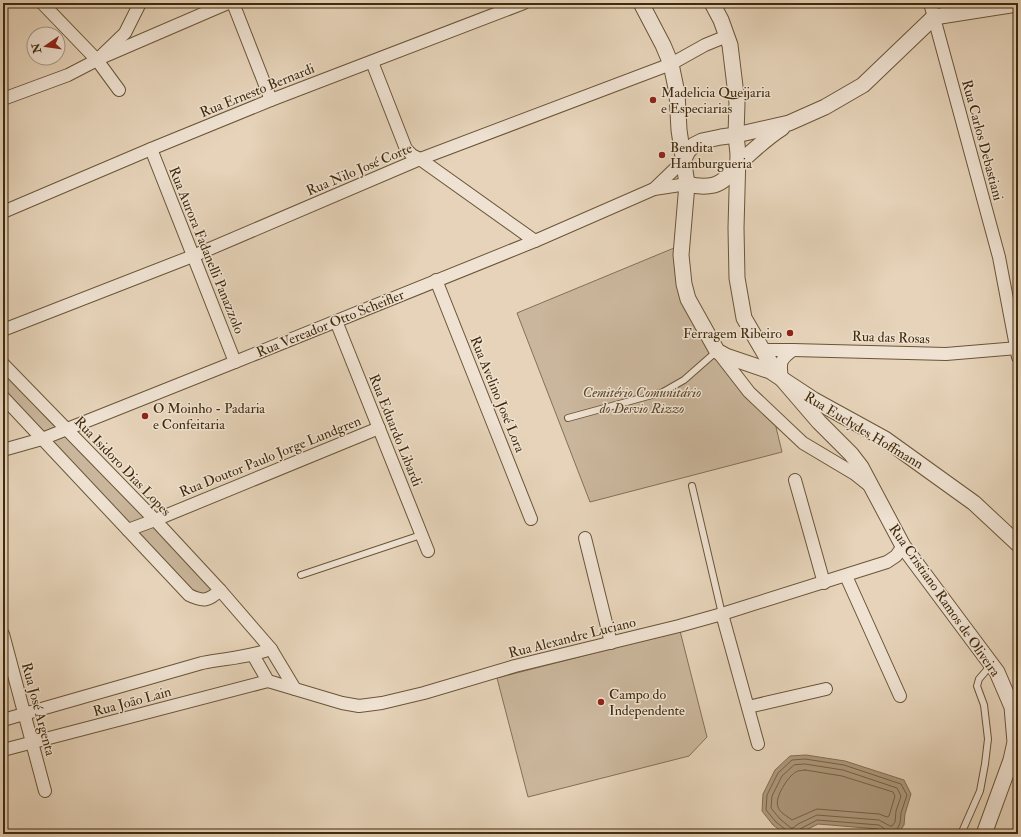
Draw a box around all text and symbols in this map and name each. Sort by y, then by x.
north arrow [26,26,66,66]
text: N [29,41,44,55]
street label: Rua Ernesto Bernardi [197,60,317,121]
street label: Rua Carlos Debastiani [958,78,1007,203]
place label: Madelicia Queijaria e Especiarias [661,84,771,118]
marker: Madelicia Queijaria e Especiarias [648,95,658,105]
street label: Rua Nilo José Corte [304,139,415,199]
place label: Bendita Hamburgueria [670,139,752,172]
marker: Bendita Hamburgueria [657,150,667,160]
street label: Rua Aurora Fadanelli Panazzolo [165,164,248,336]
street label: Rua Vereador Otto Scheifler [254,286,407,361]
place label: Ferragem Ribeiro [683,325,782,342]
marker: Ferragem Ribeiro [785,328,795,338]
street label: Rua das Rosas [852,328,931,347]
street label: Rua Avelino José Lora [466,334,529,455]
street label: Rua Eduardo Libardi [365,372,426,489]
park label: Cemitério Comunitário do Desvio Rizzo [583,384,701,417]
street label: Rua Euclydes Hoffmann [801,388,926,474]
place label: O Moinho - Padaria e Confeitaria [153,400,265,433]
marker: O Moinho - Padaria e Confeitaria [140,411,150,421]
street label: Rua Doutor Paulo Jorge Lundgren [177,412,363,501]
street label: Rua Isidoro Dias Lopes [70,413,175,520]
street label: Rua Cristiano Ramos de Oliveira [885,521,1004,680]
street label: Rua Alexandre Luciano [507,613,638,662]
street label: Rua José Argenta [18,661,59,758]
street label: Rua João Lain [91,683,173,720]
place label: Campo do Independente [609,686,685,720]
marker: Campo do Independente [596,697,606,707]

